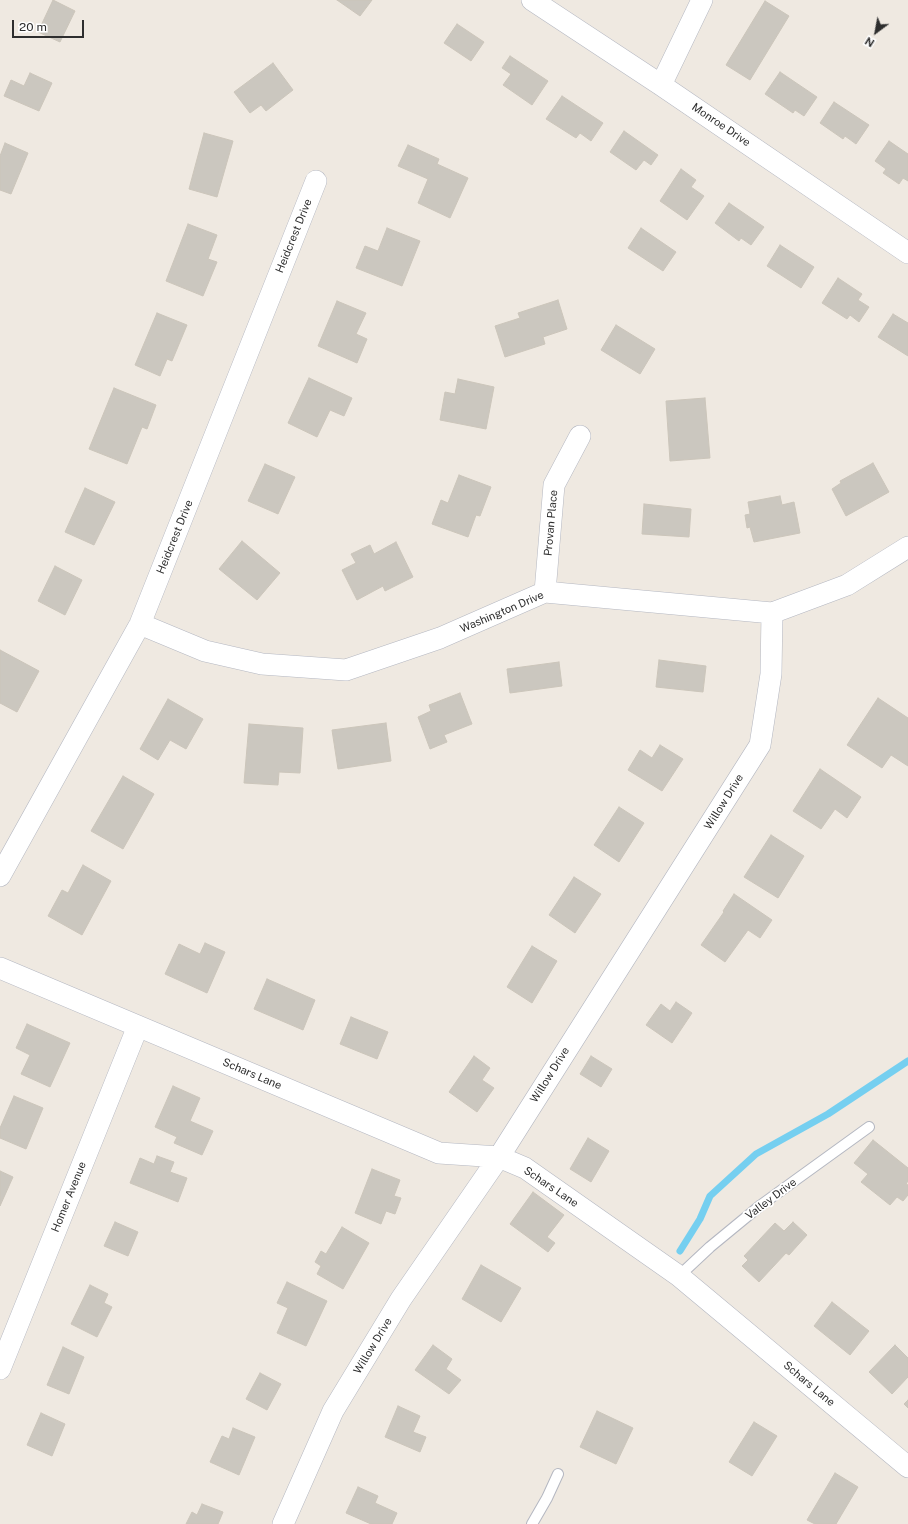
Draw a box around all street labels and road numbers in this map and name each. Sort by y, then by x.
street label: Monroe Drive [689,101,753,149]
street label: Heidcrest Drive [273,197,315,275]
street label: Provan Place [542,489,560,557]
street label: Heidcrest Drive [154,498,196,576]
street label: Washington Drive [458,588,546,636]
street label: Willow Drive [702,772,746,832]
street label: Willow Drive [528,1045,572,1105]
street label: Schars Lane [220,1056,284,1092]
street label: Homer Avenue [49,1160,89,1234]
street label: Schars Lane [521,1164,581,1210]
street label: Valley Drive [743,1176,799,1222]
street label: Willow Drive [351,1316,395,1376]
street label: Schars Lane [781,1359,837,1409]

